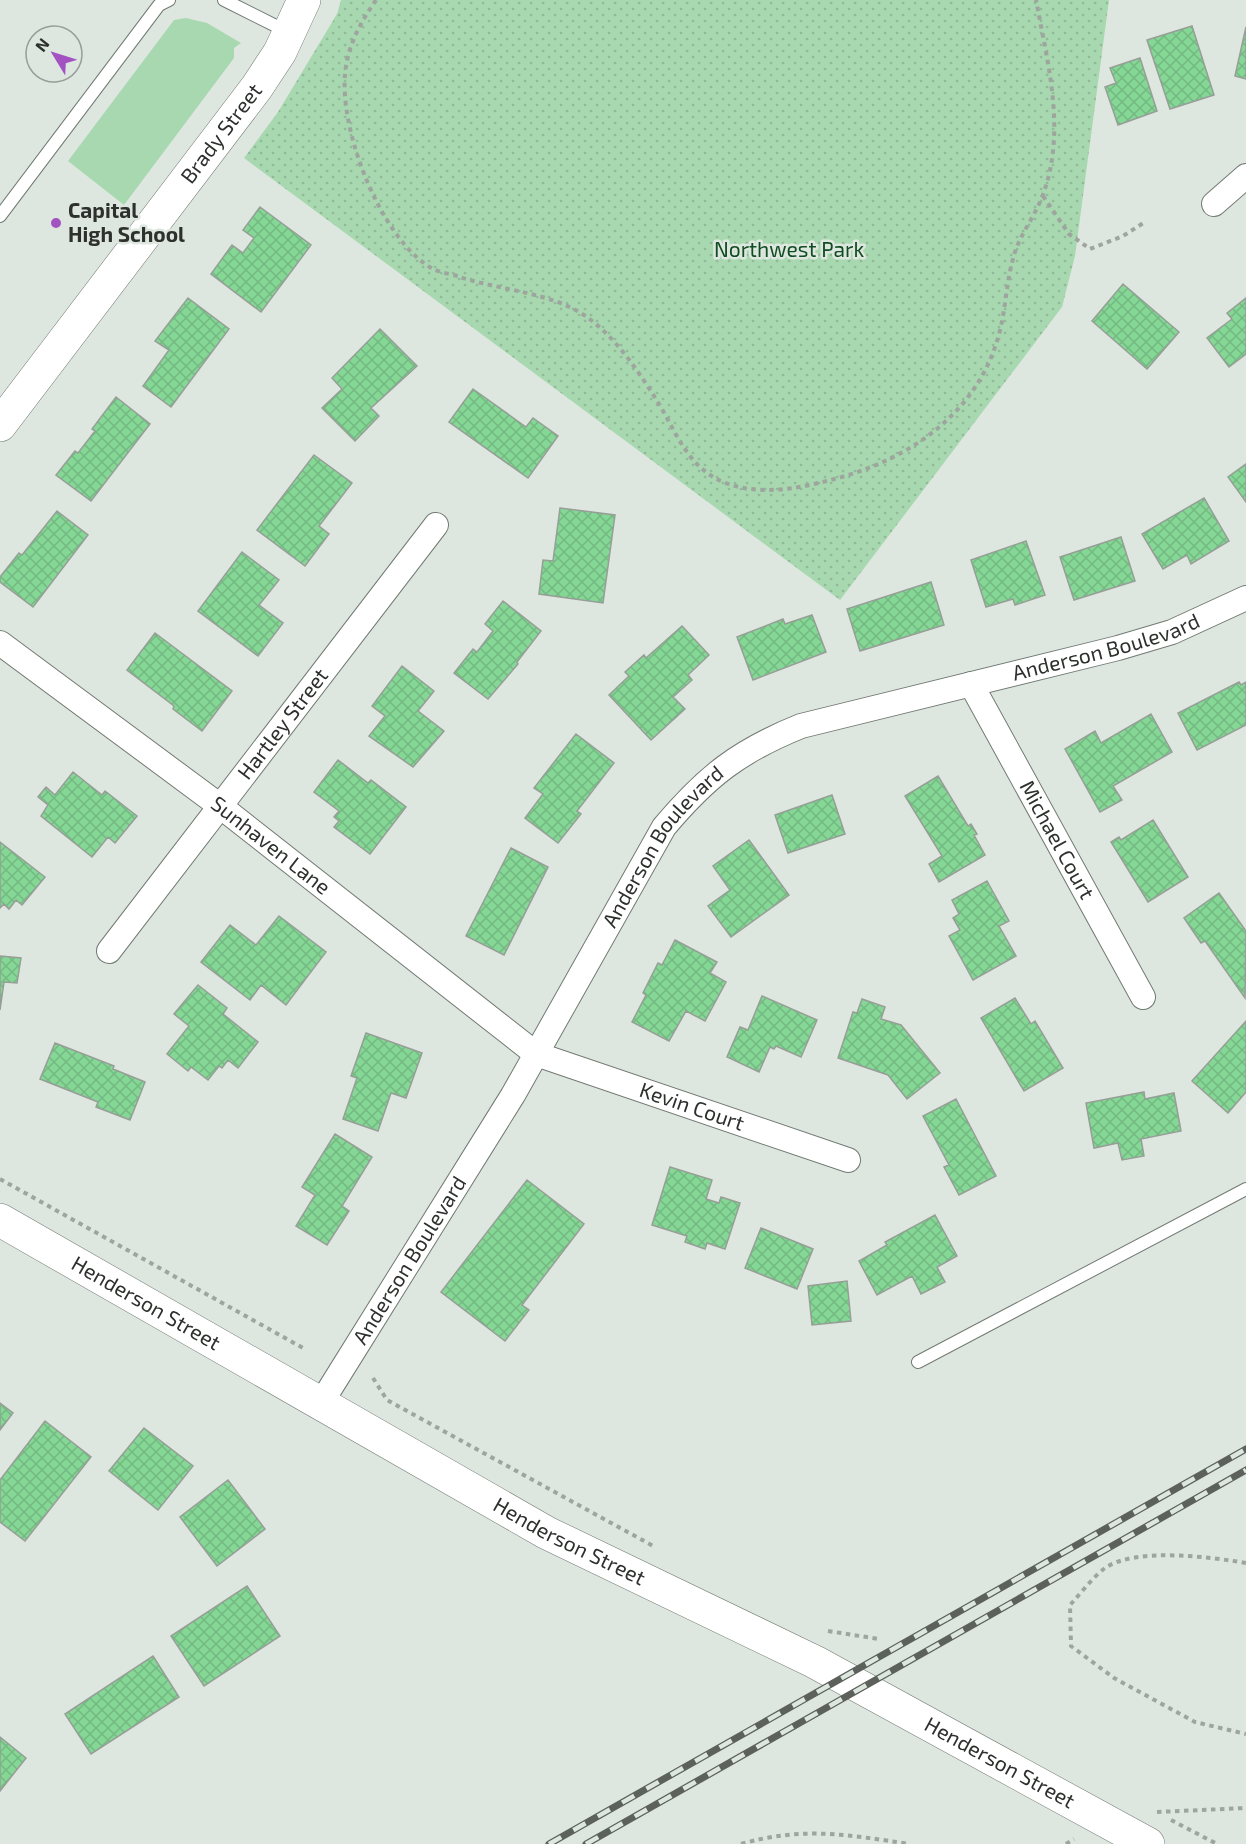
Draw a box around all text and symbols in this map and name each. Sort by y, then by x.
north arrow [24,24,84,84]
text: N [31,34,53,55]
street label: Brady Street [174,78,266,188]
place label: Capital High School [68,197,185,246]
marker: Capital High School [49,216,63,230]
park label: Northwest Park [714,236,864,261]
street label: Anderson Boulevard [1010,607,1203,685]
street label: Hartley Street [231,663,332,784]
street label: Anderson Boulevard [596,759,728,931]
street label: Michael Court [1015,776,1101,903]
street label: Sunhaven Lane [207,790,336,899]
street label: Kevin Court [637,1076,748,1135]
street label: Anderson Boulevard [347,1171,470,1348]
street label: Henderson Street [68,1250,225,1354]
street label: Henderson Street [490,1491,650,1589]
street label: Henderson Street [921,1711,1080,1813]

